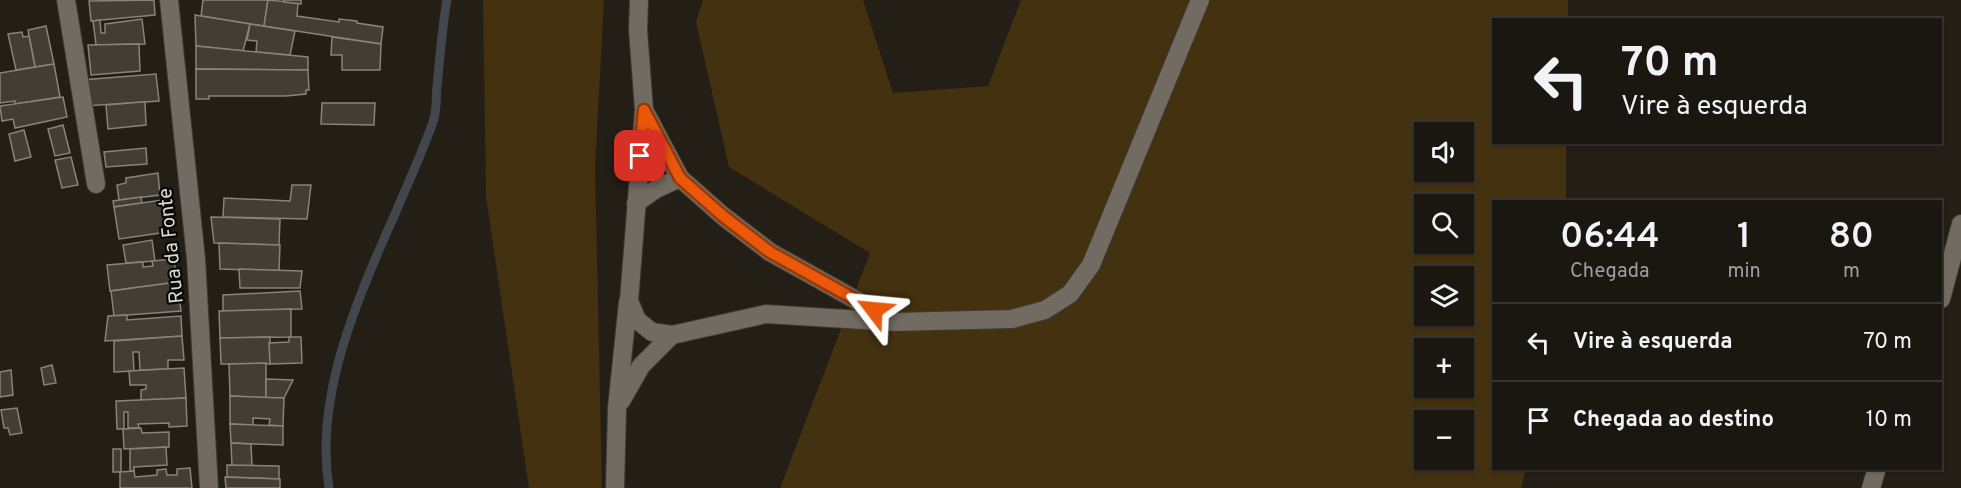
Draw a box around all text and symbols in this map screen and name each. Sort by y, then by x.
text: 70 m [1621,38,1719,91]
icon: left [1522,42,1600,120]
text: Vire à esquerda [1621,90,1808,124]
map controls [1414,122,1474,470]
button: sound [1414,122,1474,182]
pin [614,130,665,181]
icon: arrive [623,139,656,172]
street label: Rua da Fonte [153,187,191,305]
button: search [1414,194,1474,254]
text: 06:44 [1560,215,1660,261]
text: 1 [1737,215,1751,261]
text: 80 [1829,215,1874,261]
text: Chegada [1570,259,1650,285]
text: min [1727,259,1761,285]
text: m [1843,259,1860,285]
button: layers [1414,266,1474,326]
position arrow [842,278,906,342]
icon: left [1522,326,1555,359]
text: Vire à esquerda [1573,329,1732,356]
text: 70 m [1863,329,1912,356]
button: + [1414,338,1474,398]
icon: arrive [1522,404,1555,437]
text: Chegada ao destino [1573,407,1774,434]
text: 10 m [1866,407,1912,434]
button: − [1414,410,1474,470]

